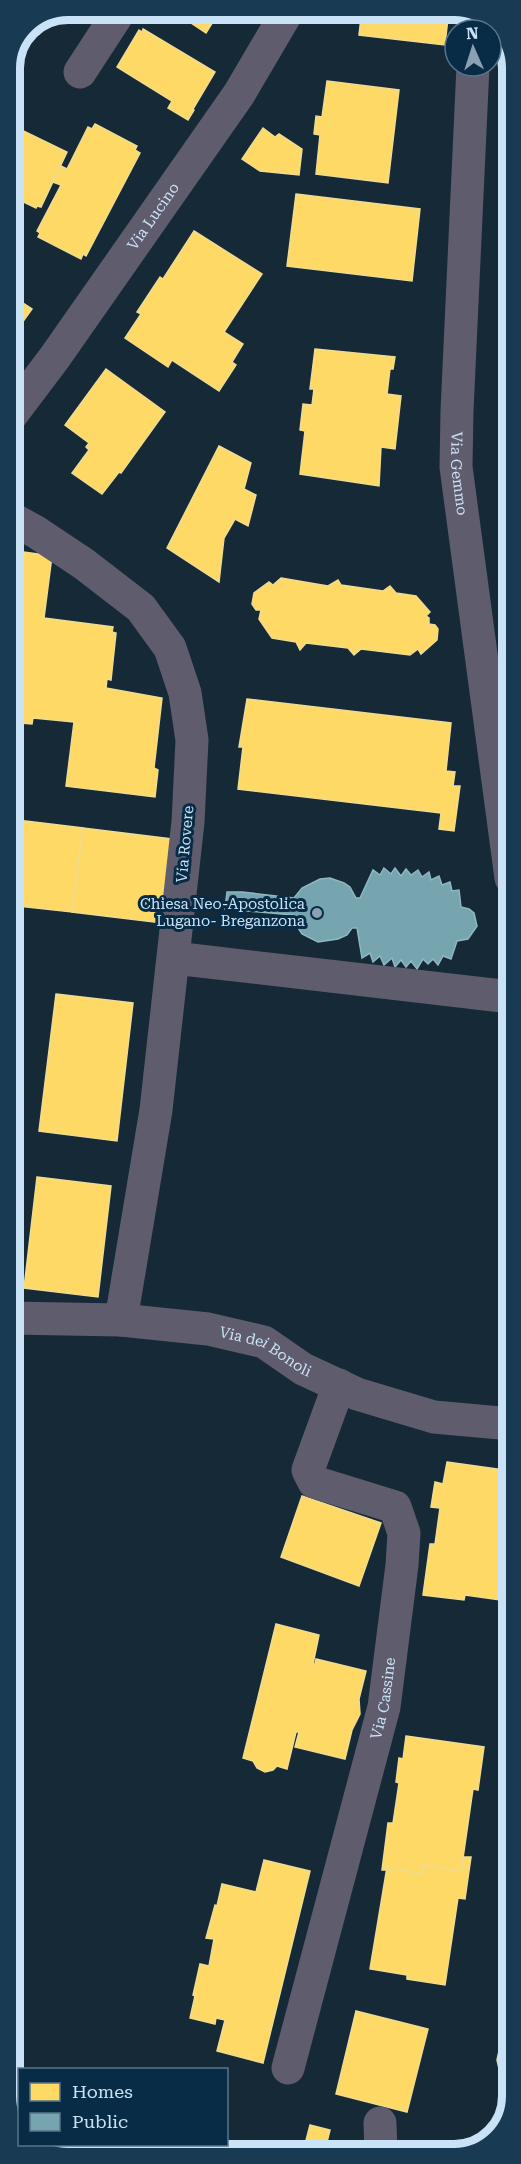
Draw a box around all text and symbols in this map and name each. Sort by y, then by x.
north arrow [443,18,503,78]
text: N [466,24,479,43]
street label: Via Lucino [124,179,183,254]
street label: Via Gemmo [447,431,471,516]
street label: Via Rovere [173,805,197,883]
place label: Chiesa Neo-Apostolica Lugano- Breganzona [140,895,305,930]
marker: Chiesa Neo-Apostolica Lugano- Breganzona [310,906,324,920]
street label: Via dei Bonoli [217,1323,314,1381]
street label: Via Cassine [367,1656,399,1741]
legend [18,2068,228,2146]
text: Homes [72,2081,133,2102]
text: Public [72,2111,128,2132]

